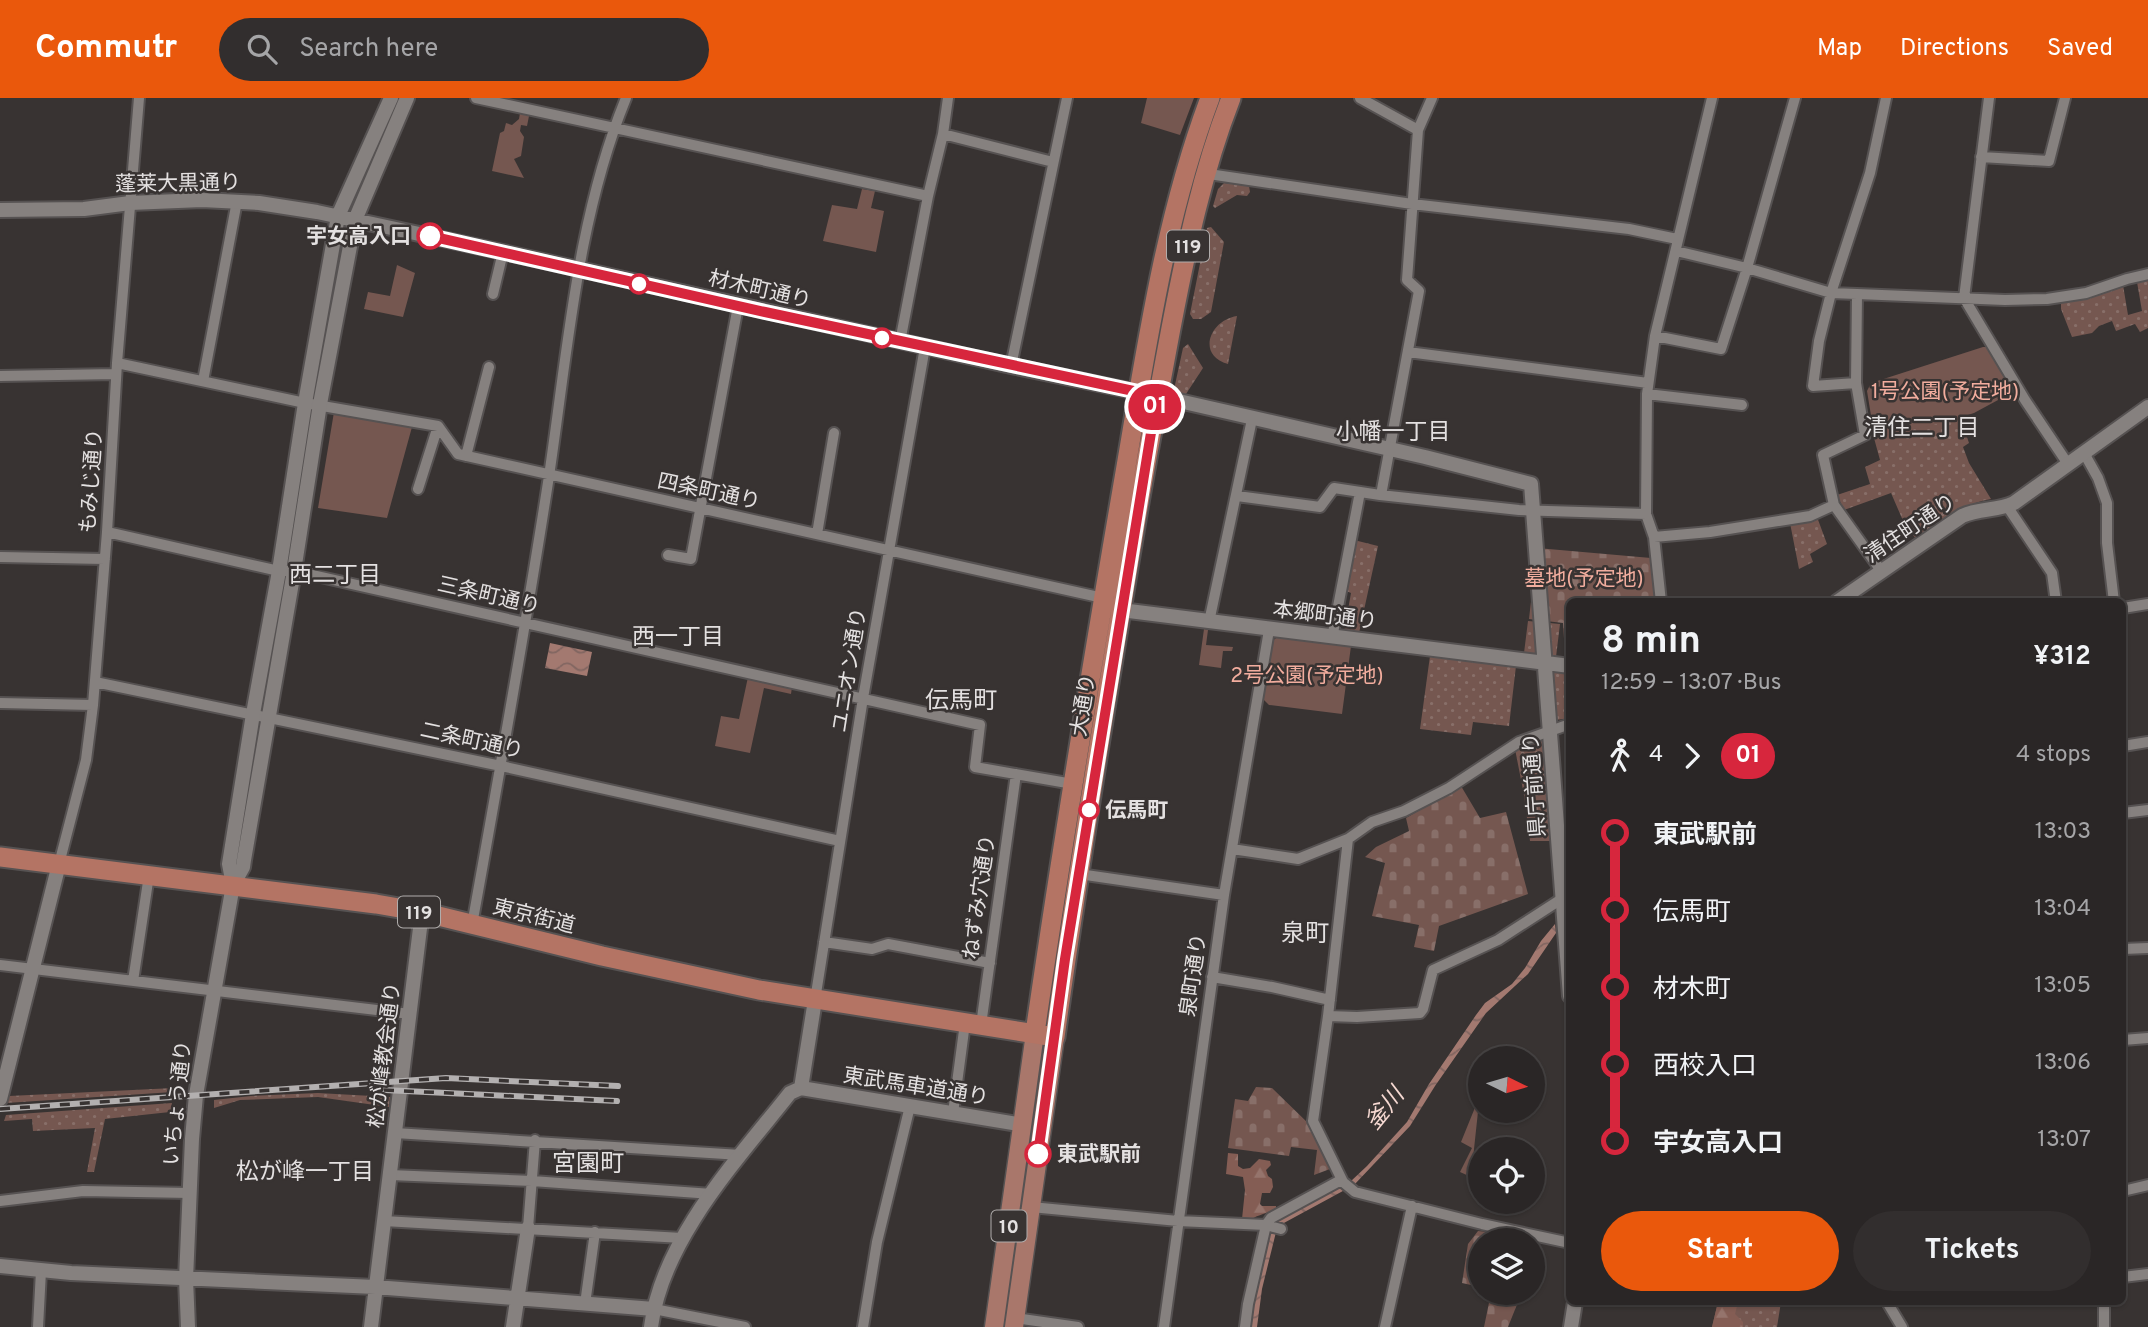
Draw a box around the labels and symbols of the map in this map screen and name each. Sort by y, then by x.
street label: 蓬莱大黒通り [115,170,241,199]
marker: 宇女高入口 [417,223,443,249]
place label: 宇女高入口 [306,224,411,251]
road number: 119 [1167,230,1209,262]
street label: 材木町通り [705,265,814,315]
unlabelled marker [629,274,649,294]
unlabelled marker [872,328,892,348]
park label: 1号公園(予定地) [1871,379,2019,406]
line badge: 01 [1124,384,1186,430]
district label: 清住二丁目 [1865,415,1980,444]
district label: 小幡一丁目 [1336,419,1451,448]
street label: もみじ通り [75,428,110,534]
street label: 四条町通り [655,468,763,517]
street label: 清住町通り [1860,489,1962,570]
district label: 西二丁目 [289,562,381,591]
park label: 墓地(予定地) [1524,566,1644,593]
street label: 三条町通り [434,571,543,621]
street label: 本郷町通り [1271,597,1379,636]
street label: ユニオン通り [827,606,874,735]
district label: 西一丁目 [632,624,724,653]
park label: 2号公園(予定地) [1230,663,1384,690]
street label: 大通り [1066,672,1103,738]
district label: 伝馬町 [925,687,997,717]
street label: 二条町通り [418,717,526,766]
street label: 県庁前通り [1518,732,1553,838]
place label: 伝馬町 [1105,798,1168,825]
marker: 伝馬町 [1079,800,1099,820]
street label: ねずみ穴通り [958,833,1003,961]
street label: 東京街道 [490,894,578,941]
road number: 119 [398,897,440,928]
district label: 泉町 [1281,920,1329,950]
street label: 泉町通り [1175,932,1214,1019]
street label: 松が峰教会通り [363,981,408,1130]
street label: いちょう通り [158,1039,199,1167]
north arrow [1468,1046,1545,1124]
street label: 東武馬車道通り [841,1063,990,1112]
water label: 釜川 [1360,1080,1414,1137]
marker: 東武駅前 [1025,1141,1051,1167]
place label: 東武駅前 [1057,1142,1141,1169]
district label: 宮園町 [552,1150,624,1180]
district label: 松が峰一丁目 [236,1159,374,1188]
road number: 10 [992,1210,1026,1242]

